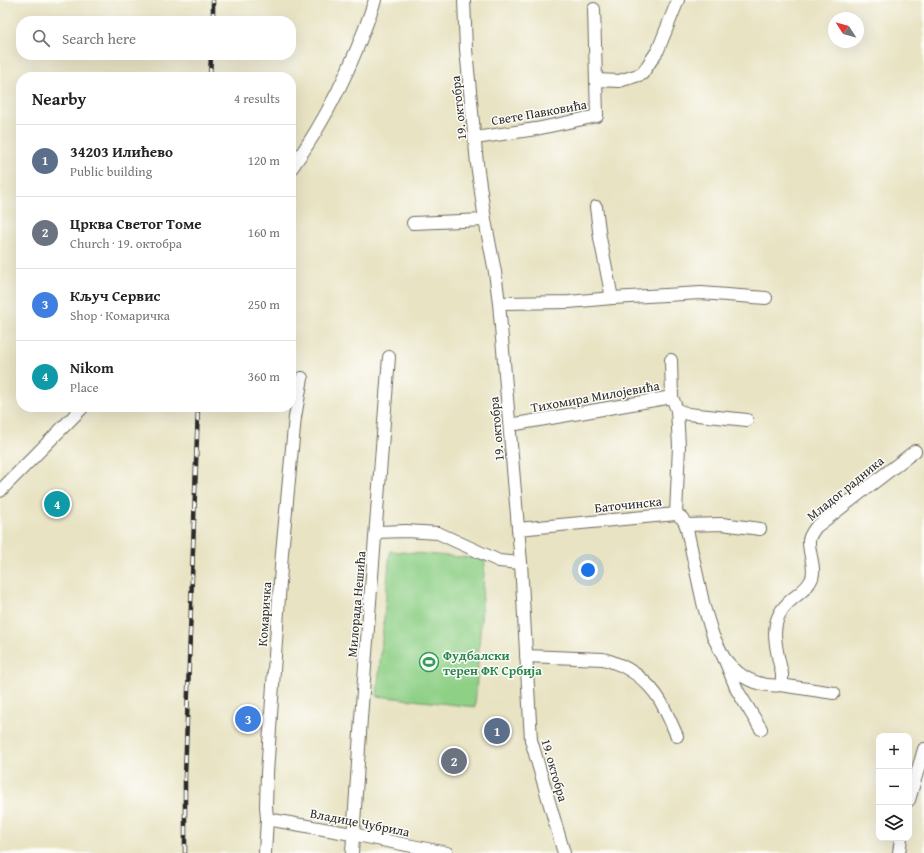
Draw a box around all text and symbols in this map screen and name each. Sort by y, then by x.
north arrow [828,12,864,48]
search box [16,16,296,60]
icon: search [30,27,52,49]
text: Search here [62,28,136,49]
street label: 19. октобра [446,74,471,141]
text: Nearby [32,86,86,111]
text: 4 results [234,89,280,108]
street label: Свете Павковића [490,95,589,130]
text: 34203 Илићево [70,141,173,162]
text: 1 [42,151,48,170]
text: 120 m [248,151,280,170]
text: Public building [70,162,152,181]
text: Црква Светог Томе [70,213,202,234]
text: 2 [42,223,48,242]
text: 160 m [248,223,280,242]
text: Church · 19. октобра [70,234,182,253]
text: Кључ Сервис [70,285,160,306]
text: 3 [42,295,48,314]
text: 250 m [248,295,280,314]
text: Shop · Комаричка [70,306,170,325]
text: Nikom [70,357,114,378]
text: 4 [42,367,48,386]
text: 360 m [248,367,280,386]
street label: Тихомира Милојевића [529,376,662,417]
text: Place [70,378,99,397]
street label: 19. октобра [484,395,509,462]
street label: Младог радника [803,451,888,525]
pin: 4 [44,489,70,519]
street label: Баточинска [594,491,663,517]
street label: Милорада Нешића [342,549,371,658]
your location [578,560,598,580]
street label: Комаричка [253,580,276,647]
place label: Фудбалски терен ФК Србија [443,646,542,680]
sports icon: Фудбалски терен ФК Србија [418,651,440,673]
pin: 3 [235,704,261,734]
pin: 1 [484,716,510,746]
map controls [876,733,912,841]
button: + [876,733,912,769]
street label: 19. октобра [536,736,573,805]
pin: 2 [441,746,467,776]
button: − [876,769,912,805]
street label: Владице Чубрила [308,804,412,842]
button: layers [876,805,912,841]

